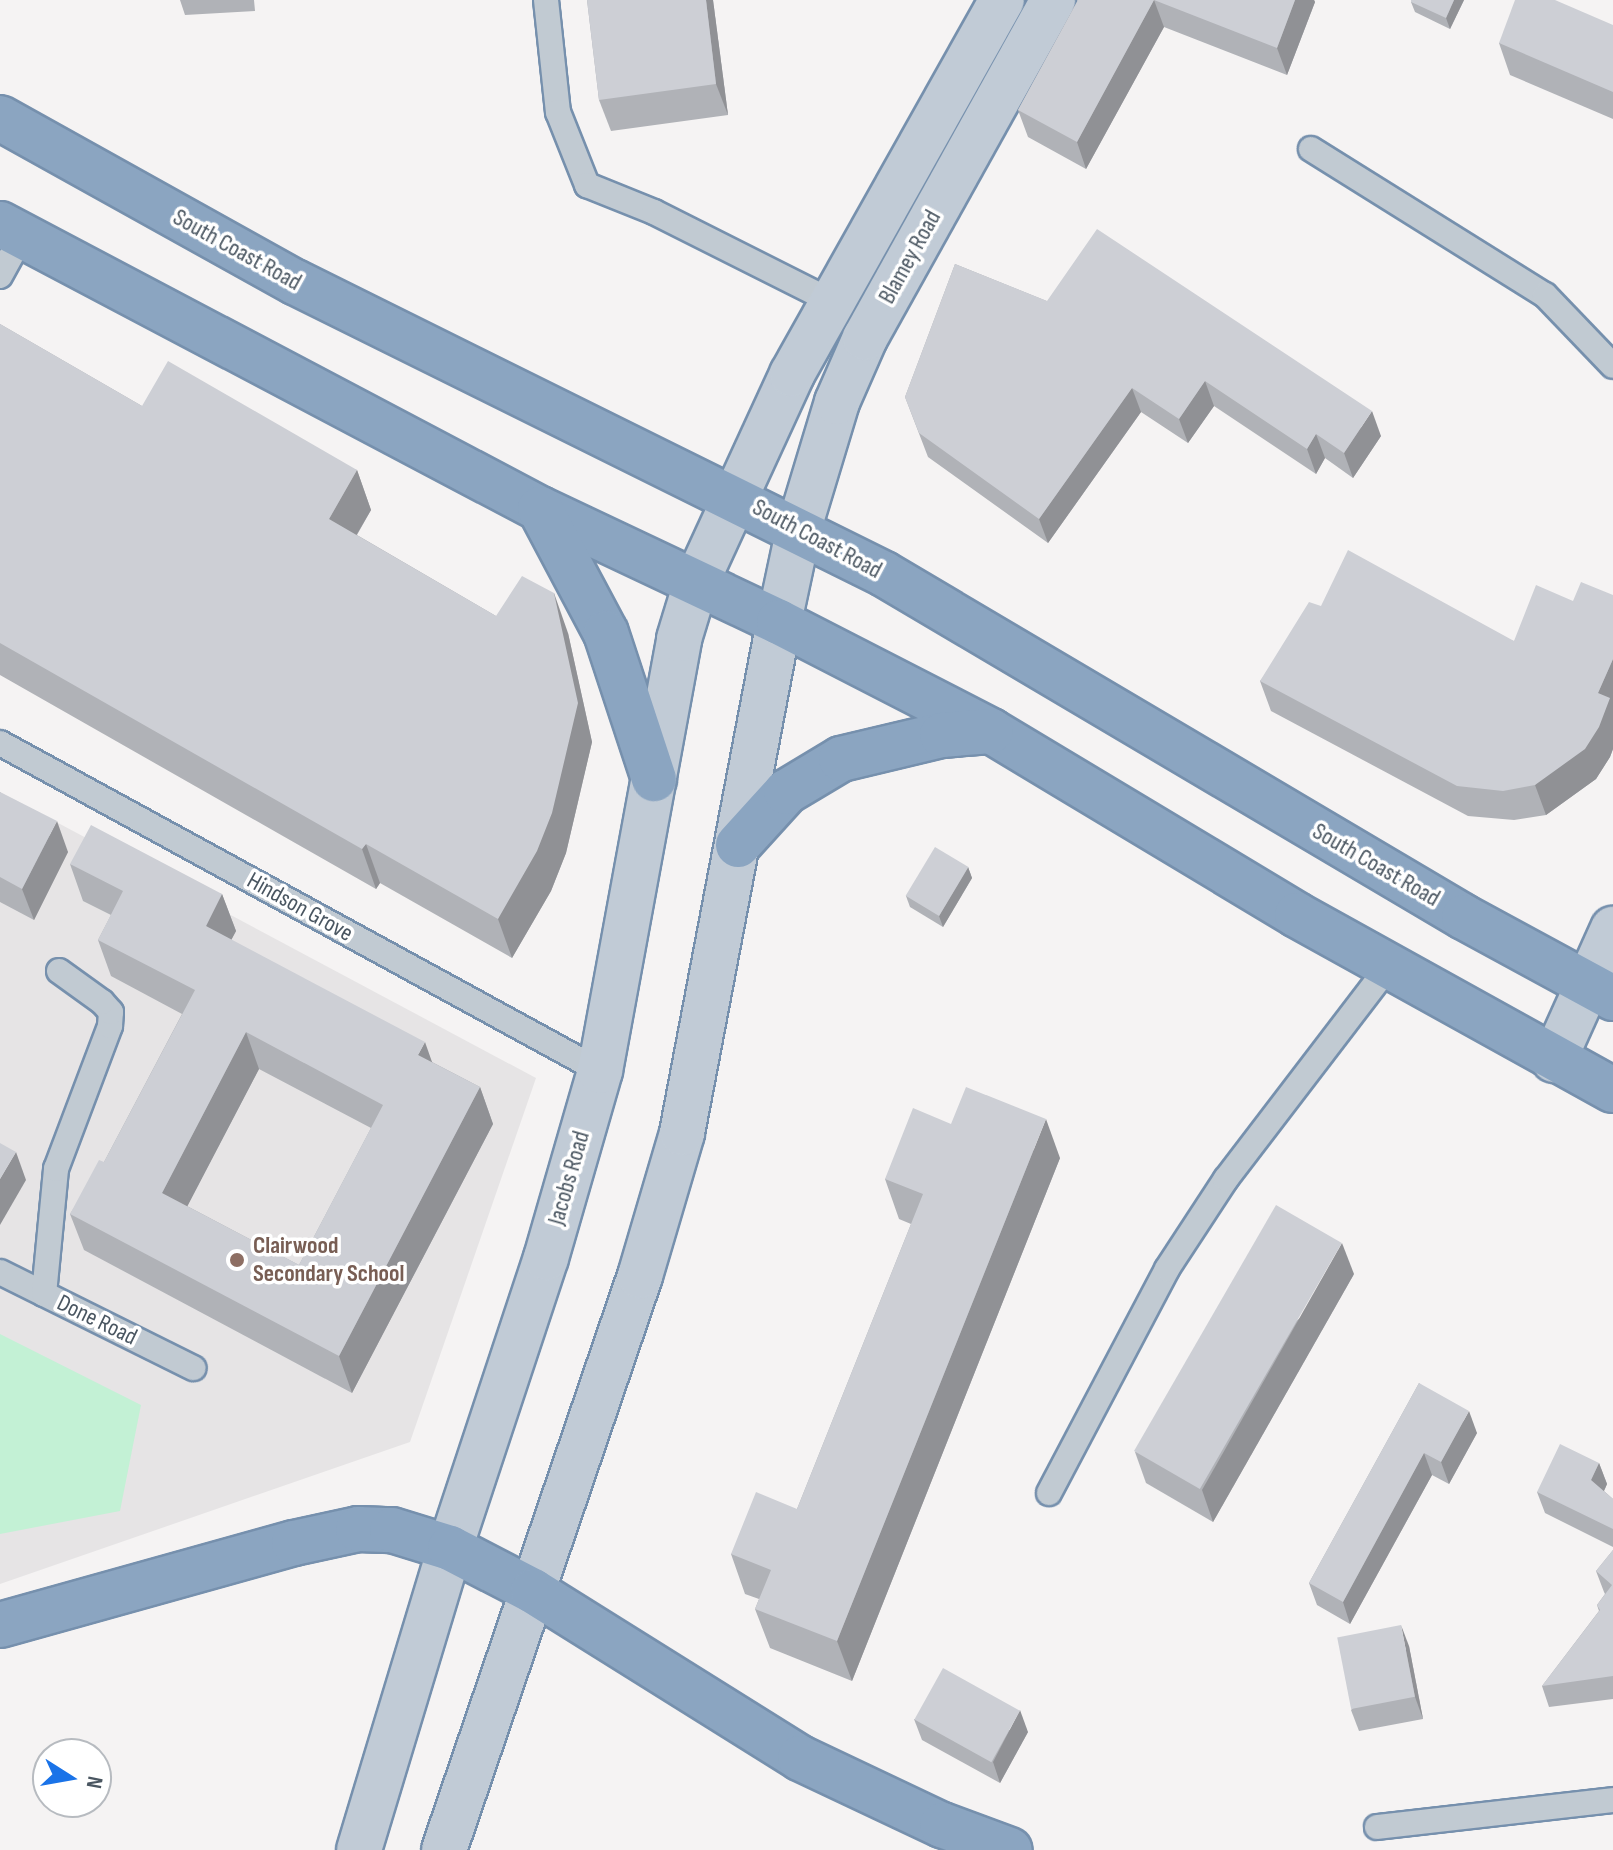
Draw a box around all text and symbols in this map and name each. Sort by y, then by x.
street label: South Coast Road [168,203,306,297]
street label: Blamey Road [873,205,947,309]
street label: South Coast Road [748,493,886,585]
street label: South Coast Road [1307,817,1445,913]
street label: Hindson Grove [242,866,358,948]
street label: Jacobs Road [542,1128,596,1228]
place label: Clairwood Secondary School [253,1232,404,1288]
marker: Clairwood Secondary School [228,1251,246,1269]
street label: Done Road [52,1288,142,1352]
north arrow [32,1738,112,1818]
text: N [80,1774,108,1791]

